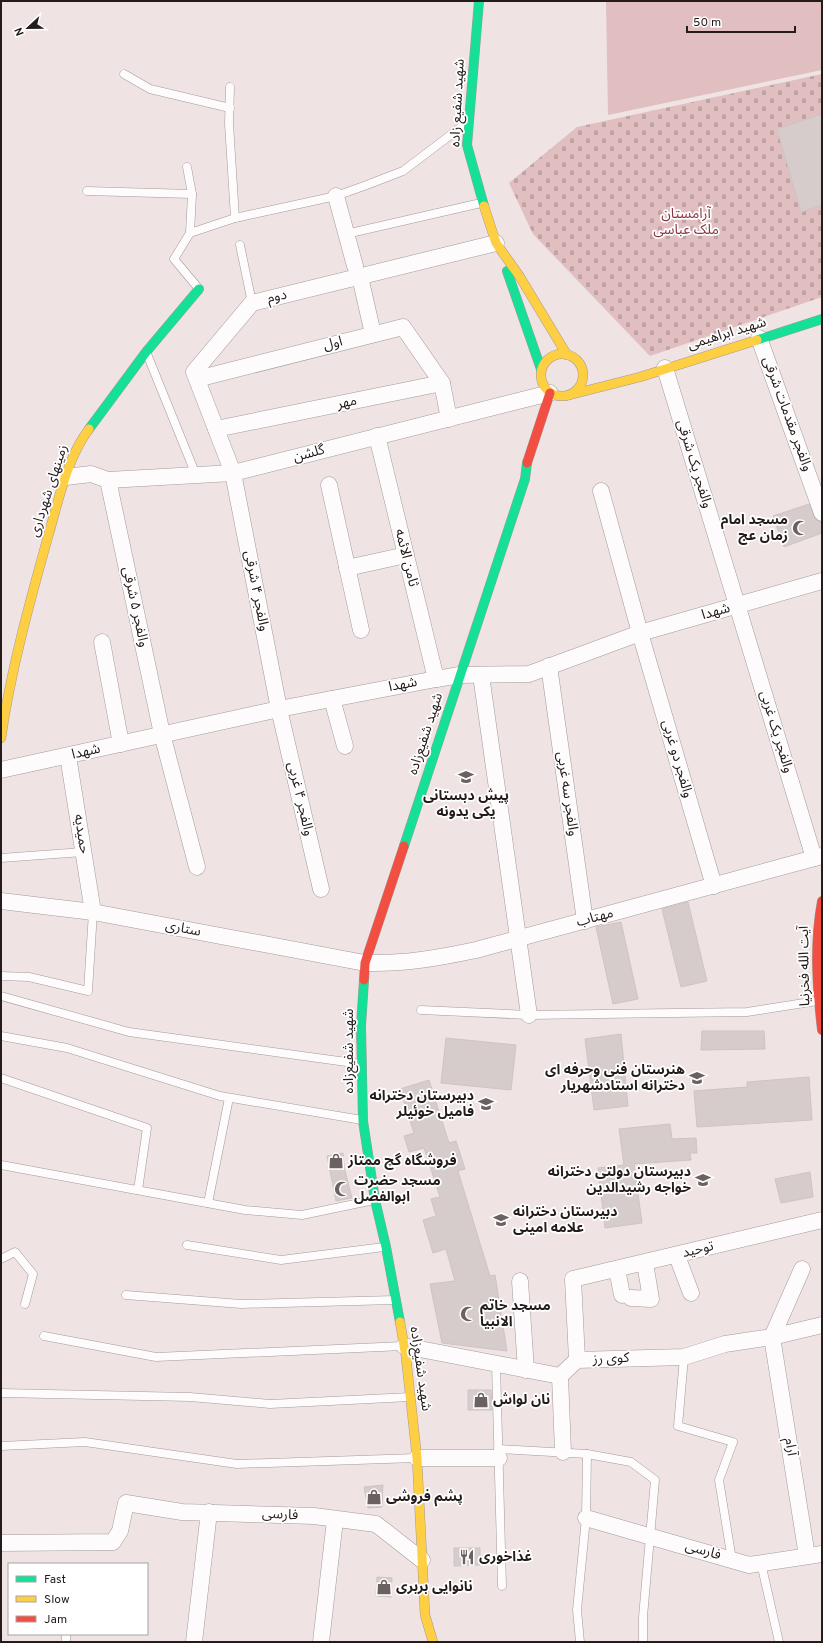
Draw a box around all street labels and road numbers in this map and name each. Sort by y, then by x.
street label: شهید شفیع زاده [447,58,470,148]
street label: دوم [265,286,289,308]
street label: شهید ابراهیمی [686,314,768,354]
street label: اول [322,333,344,355]
street label: والفجر مقدمات شرقی [758,354,816,474]
street label: مهر [334,393,359,414]
street label: والفجر یک شرقی [672,418,716,510]
street label: گلشن [291,442,327,466]
street label: زمینهای شهرداری [26,443,72,539]
street label: ثامن الائمه [391,527,421,589]
street label: والفجر ۴ شرقی [240,549,272,633]
street label: والفجر ۵ شرقی [118,565,152,649]
street label: شهدا [700,600,732,624]
street label: شهدا [387,674,419,696]
street label: والفجر یک غربی [755,689,797,775]
street label: شهید شفیع‌زاده [405,691,448,777]
street label: والفجر دو غربی [658,718,696,800]
street label: شهدا [70,740,102,764]
street label: والفجر سه غربی [553,751,581,837]
street label: والفجر ۴ غربی [283,760,317,838]
street label: حمیدیه [69,813,93,855]
street label: مهتاب [575,905,615,931]
street label: ستاری [164,917,202,941]
street label: آیت الله فخرنیا [796,925,814,1006]
street label: شهید شفیع‌زاده [341,1008,359,1094]
street label: توحید [681,1238,715,1262]
street label: شهید شفیع‌زاده [405,1326,434,1412]
street label: کوی رز [591,1350,630,1368]
street label: آرام [779,1437,800,1458]
street label: فارسی [261,1506,299,1524]
street label: فارسی [683,1538,723,1564]

